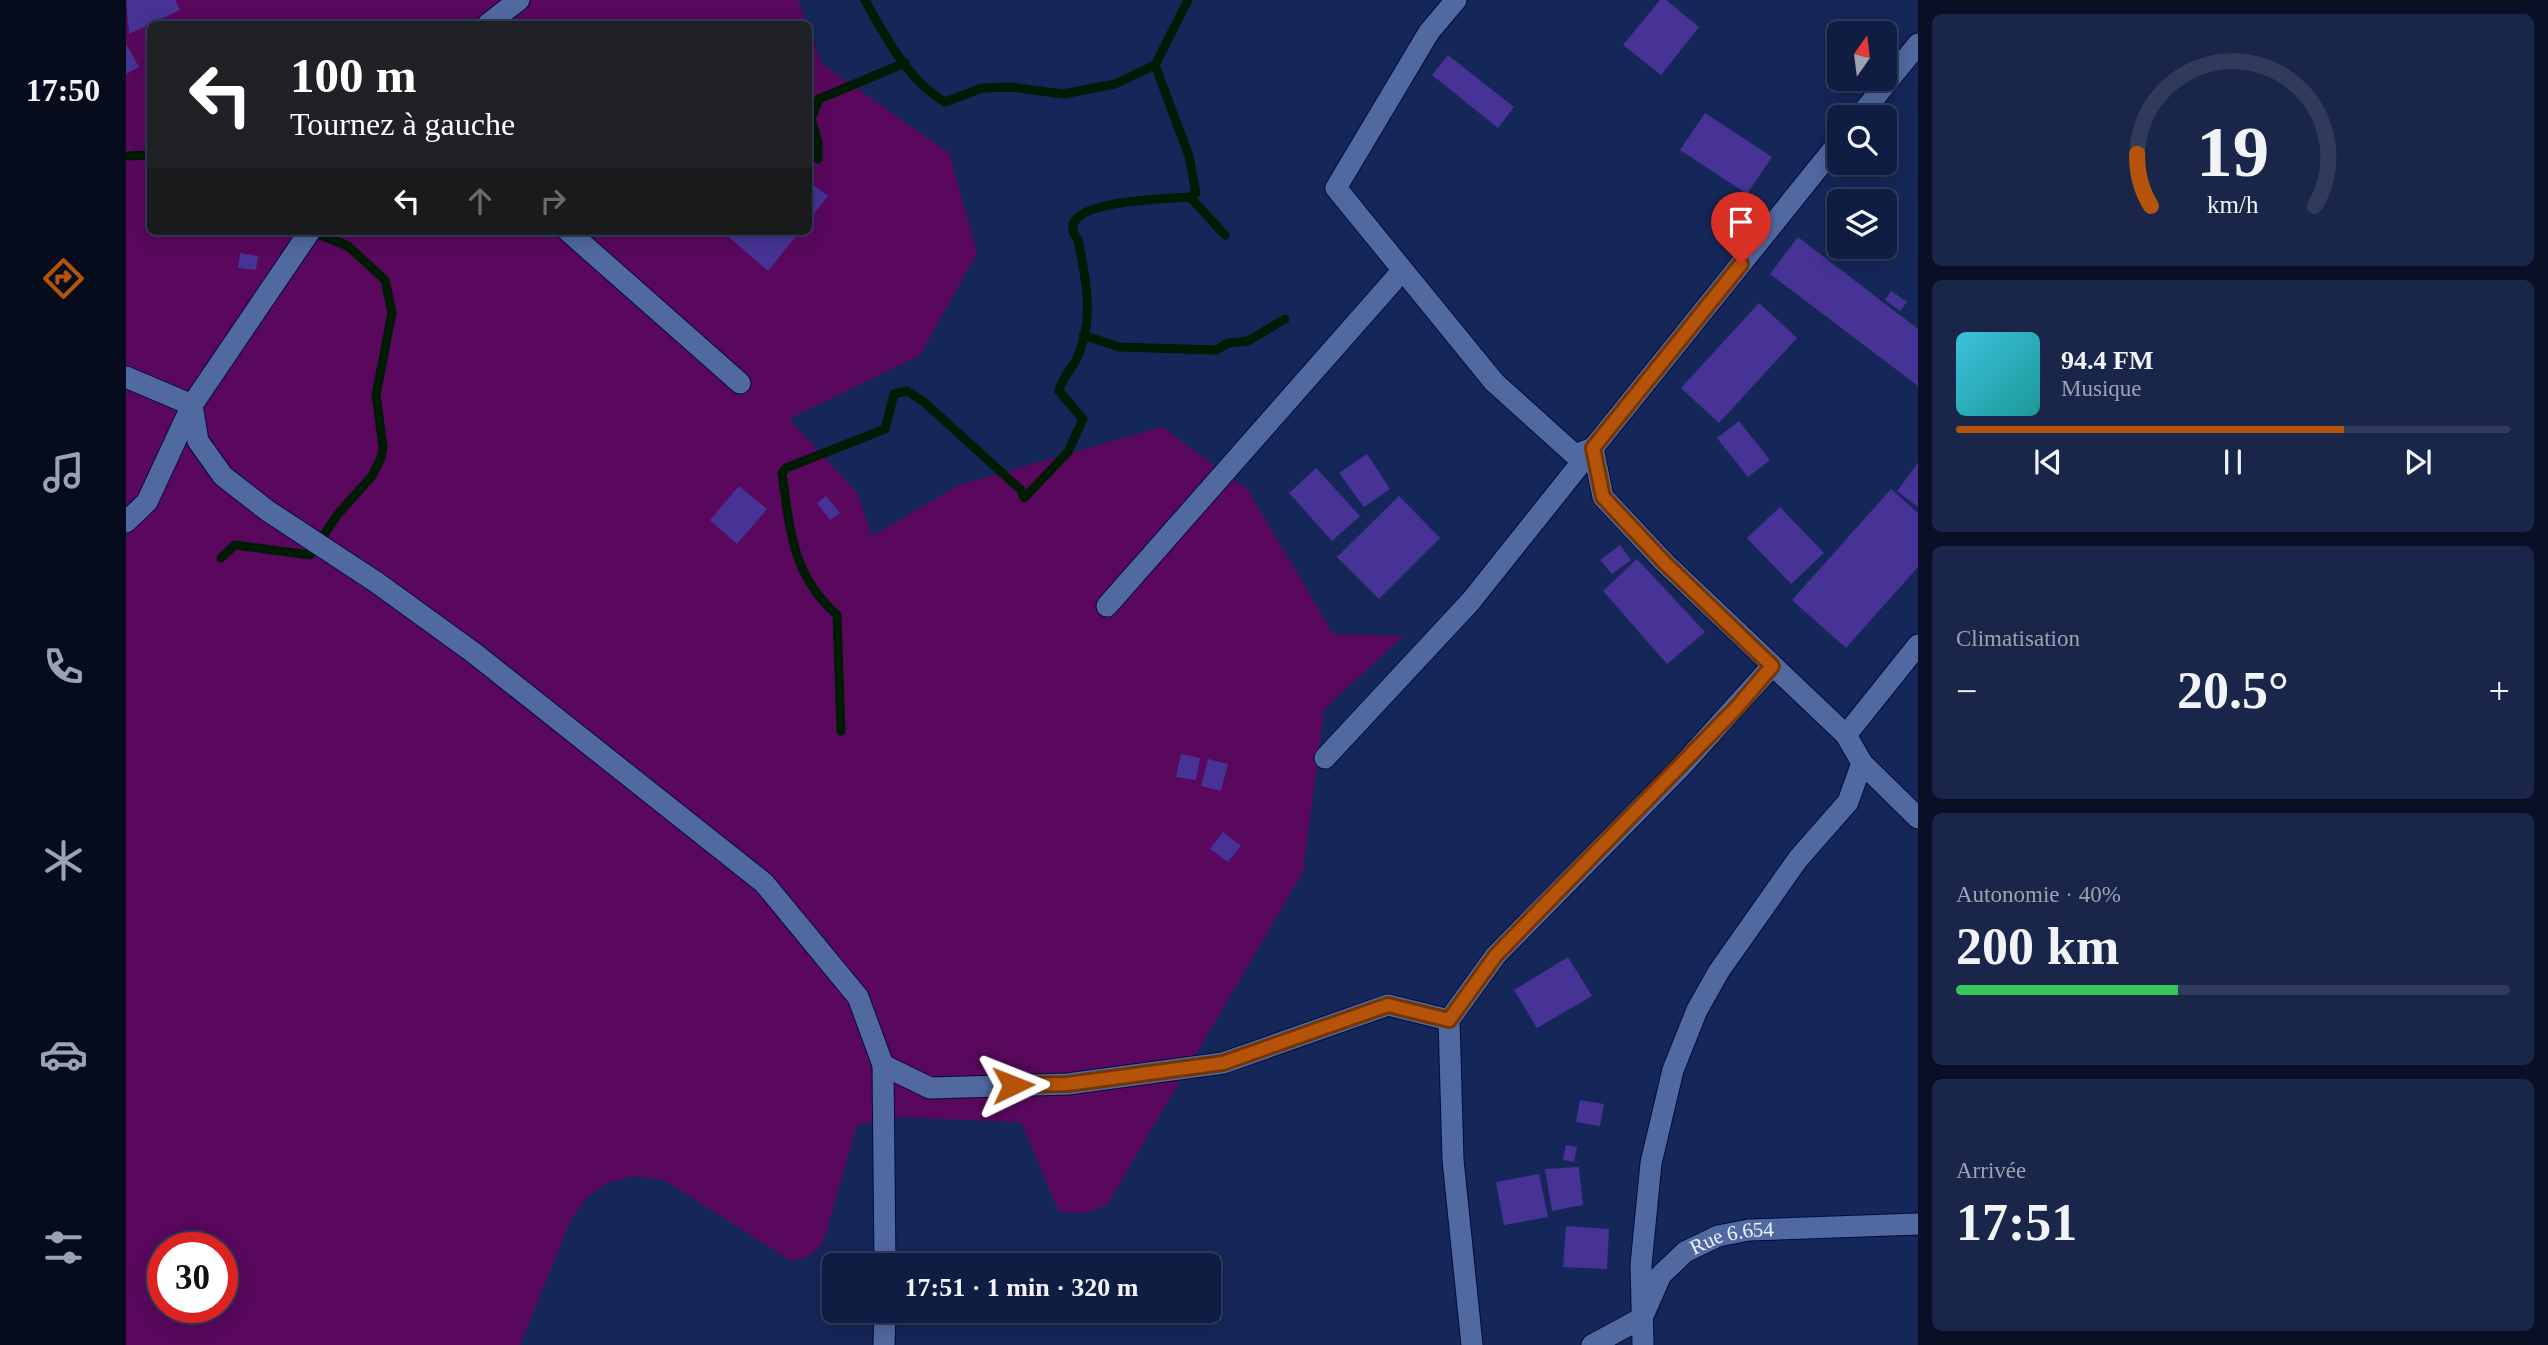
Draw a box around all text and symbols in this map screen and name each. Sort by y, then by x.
north arrow [1827,21,1897,91]
map controls [1827,21,1897,259]
text: 100 m [290,48,417,103]
icon: left [175,49,266,140]
text: 17:50 [26,72,100,108]
button: search [1827,105,1897,175]
text: Tournez à gauche [290,106,515,142]
text: 19 [2197,111,2269,192]
icon: left [388,182,426,220]
icon: ahead [461,182,499,220]
icon: right [534,182,572,220]
button: layers [1827,189,1897,259]
text: km/h [2207,191,2259,218]
pin [1711,192,1771,264]
icon: arrive [1722,203,1760,241]
icon: directions [39,254,88,303]
text: 94.4 FM [2061,346,2153,375]
text: Musique [2061,376,2142,401]
icon: previous [2029,443,2067,481]
icon: pause [2214,443,2252,481]
icon: next [2399,443,2437,481]
icon: music [39,448,88,497]
text: Climatisation [1956,626,2080,651]
icon: phone [39,642,88,691]
text: 20.5° [2177,662,2289,719]
text: − [1956,670,1977,712]
text: + [2489,670,2510,712]
icon: climate [39,836,88,885]
text: Autonomie · 40% [1956,882,2121,907]
text: 200 km [1956,918,2119,975]
icon: car [39,1030,88,1079]
position arrow [976,1048,1050,1122]
text: Arrivée [1956,1158,2026,1183]
text: 17:51 [1956,1194,2077,1251]
street label: Rue 6.654 [1686,1217,1775,1260]
icon: filters [39,1223,88,1272]
speed limit sign: 30 [147,1232,238,1323]
text: 17:51 · 1 min · 320 m [905,1273,1139,1302]

